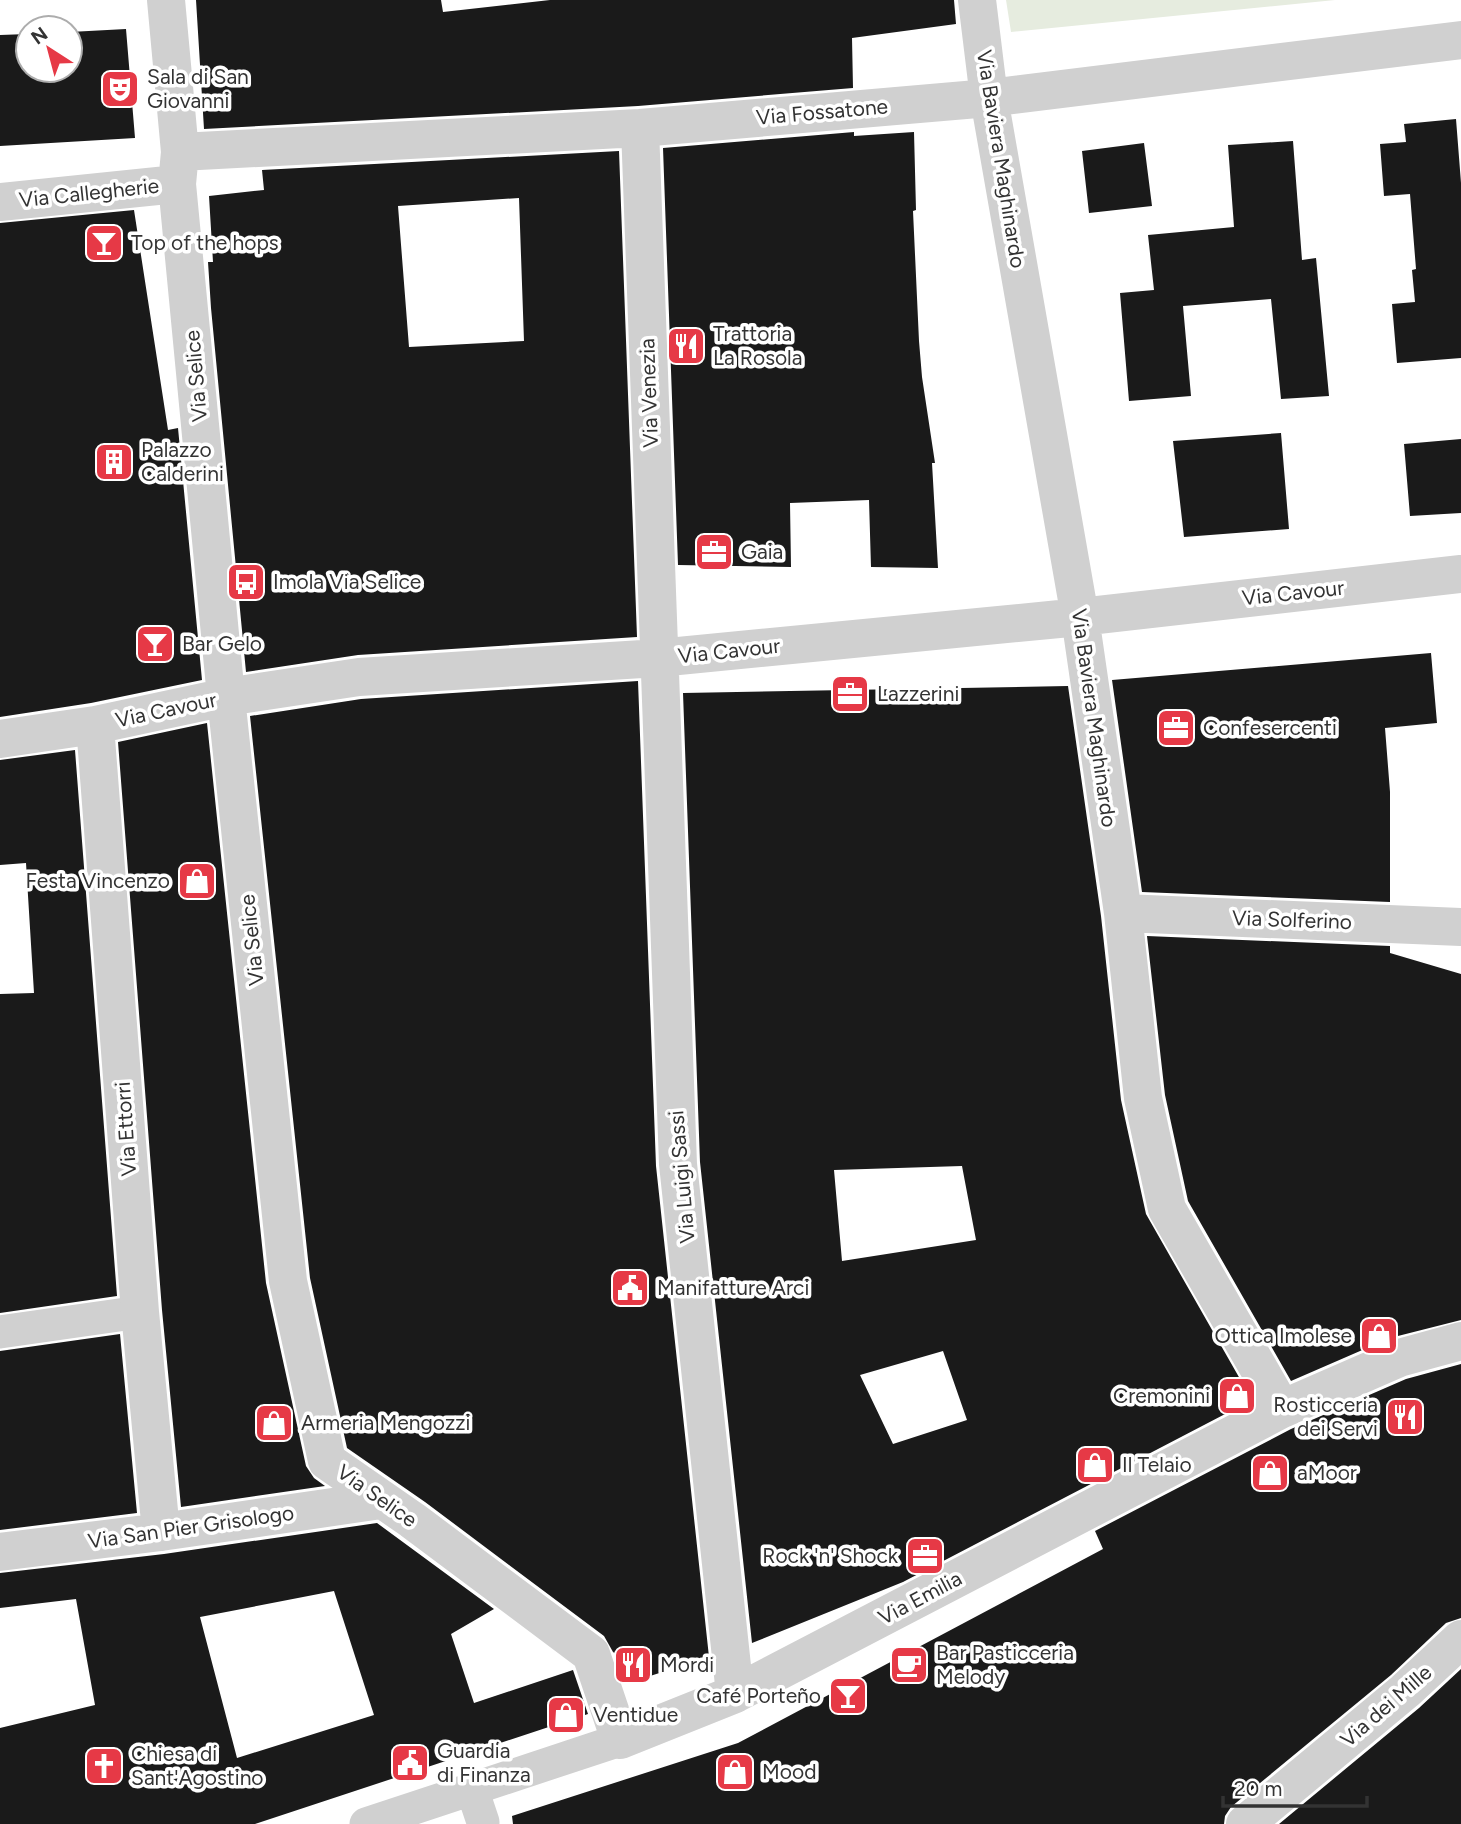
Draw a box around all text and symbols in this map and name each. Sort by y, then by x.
north arrow [14,14,84,84]
text: N [27,22,52,49]
street label: Via Baviera Maghinardo [972,48,1031,270]
place label: Sala di San Giovanni [147,64,249,113]
theatre icon: Sala di San Giovanni [99,68,141,110]
street label: Via Fossatone [755,93,889,130]
street label: Via Callegherie [18,173,160,212]
bar icon: Top of the hops [83,222,125,264]
place label: Top of the hops [131,230,279,255]
place label: Trattoria La Rosola [713,321,802,370]
restaurant icon: Trattoria La Rosola [665,325,707,367]
street label: Via Selice [179,329,212,423]
street label: Via Venezia [634,338,663,448]
place label: Palazzo Calderini [141,437,224,486]
building icon: Palazzo Calderini [93,441,135,483]
office icon: Gaia [693,531,735,573]
place label: Gaia [741,539,783,564]
bus stop icon: Imola Via Selice [225,561,267,603]
place label: Imola Via Selice [273,569,421,594]
street label: Via Cavour [1241,575,1345,610]
street label: Via Baviera Maghinardo [1067,607,1122,829]
bar icon: Bar Gelo [134,623,176,665]
place label: Bar Gelo [182,631,262,656]
street label: Via Cavour [677,633,781,668]
office icon: Lazzerini [829,673,871,715]
place label: Lazzerini [877,681,959,706]
street label: Via Cavour [113,687,219,732]
office icon: Confesercenti [1155,707,1197,749]
place label: Confesercenti [1203,715,1337,740]
shop icon: Festa Vincenzo [176,860,218,902]
place label: Festa Vincenzo [26,868,170,893]
street label: Via Selice [234,893,269,987]
street label: Via Solferino [1232,905,1352,934]
street label: Via Ettorri [110,1081,141,1177]
street label: Via Luigi Sassi [663,1110,700,1245]
public building icon: Manifatture Arci [609,1267,651,1309]
place label: Manifatture Arci [657,1275,809,1300]
shop icon: Ottica Imolese [1358,1315,1400,1357]
place label: Ottica Imolese [1215,1323,1352,1348]
shop icon: Cremonini [1216,1375,1258,1417]
place label: Cremonini [1113,1383,1210,1408]
place label: Rosticceria dei Servi [1273,1392,1378,1441]
restaurant icon: Rosticceria dei Servi [1384,1396,1426,1438]
shop icon: Armeria Mengozzi [253,1402,295,1444]
place label: Armeria Mengozzi [301,1410,470,1435]
shop icon: Il Telaio [1074,1444,1116,1486]
place label: Il Telaio [1122,1452,1192,1477]
shop icon: aMoor [1249,1452,1291,1494]
street label: Via Selice [332,1459,422,1532]
place label: aMoor [1297,1460,1357,1485]
street label: Via San Pier Grisologo [86,1500,296,1553]
office icon: Rock 'n' Shock [904,1535,946,1577]
place label: Rock 'n' Shock [762,1543,899,1568]
street label: Via Emilia [874,1565,966,1630]
place label: Bar Pasticceria Melody [936,1640,1074,1689]
restaurant icon: Mordi [612,1644,654,1686]
cafe icon: Bar Pasticceria Melody [888,1644,930,1686]
place label: Mordi [660,1652,714,1677]
street label: Via dei Mille [1335,1659,1436,1752]
bar icon: Café Porteño [827,1675,869,1717]
place label: Café Porteño [696,1683,821,1708]
shop icon: Ventidue [545,1694,587,1736]
place label: Ventidue [593,1702,678,1727]
place label: Guardia di Finanza [437,1738,531,1787]
place label: Chiesa di Sant'Agostino [131,1741,264,1790]
public building icon: Guardia di Finanza [389,1742,431,1784]
church icon: Chiesa di Sant'Agostino [83,1745,125,1787]
shop icon: Mood [714,1751,756,1793]
place label: Mood [762,1759,816,1784]
scale bar [1223,1764,1366,1808]
text: 20 m [1234,1776,1282,1801]

